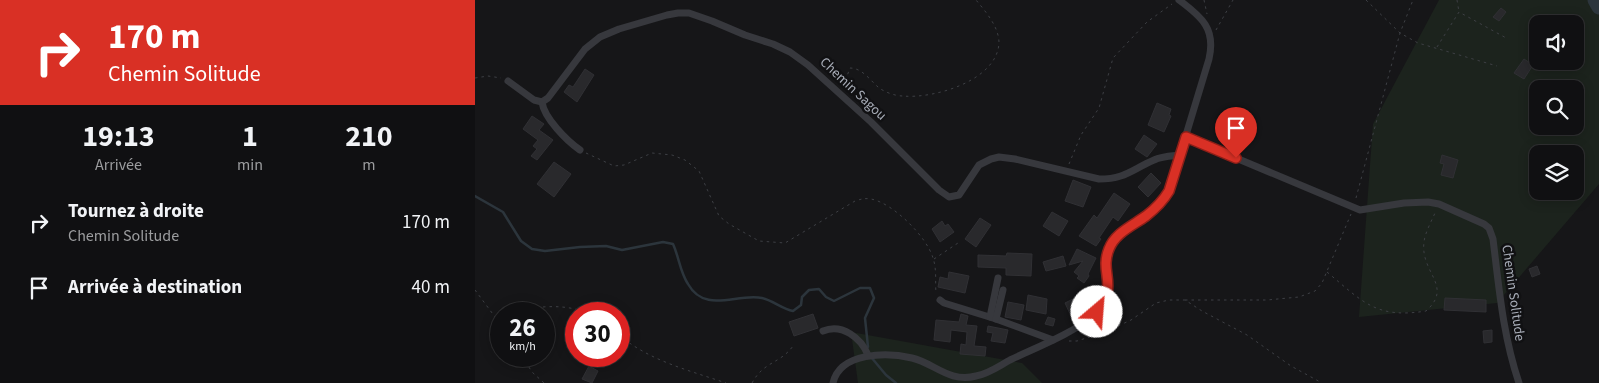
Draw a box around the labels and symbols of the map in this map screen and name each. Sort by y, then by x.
street label: Chemin Sagou [815,53,891,125]
pin [1215,107,1257,158]
street label: Chemin Solitude [1496,243,1530,343]
position arrow [1070,285,1122,337]
speed limit sign: 30 [565,302,630,367]

